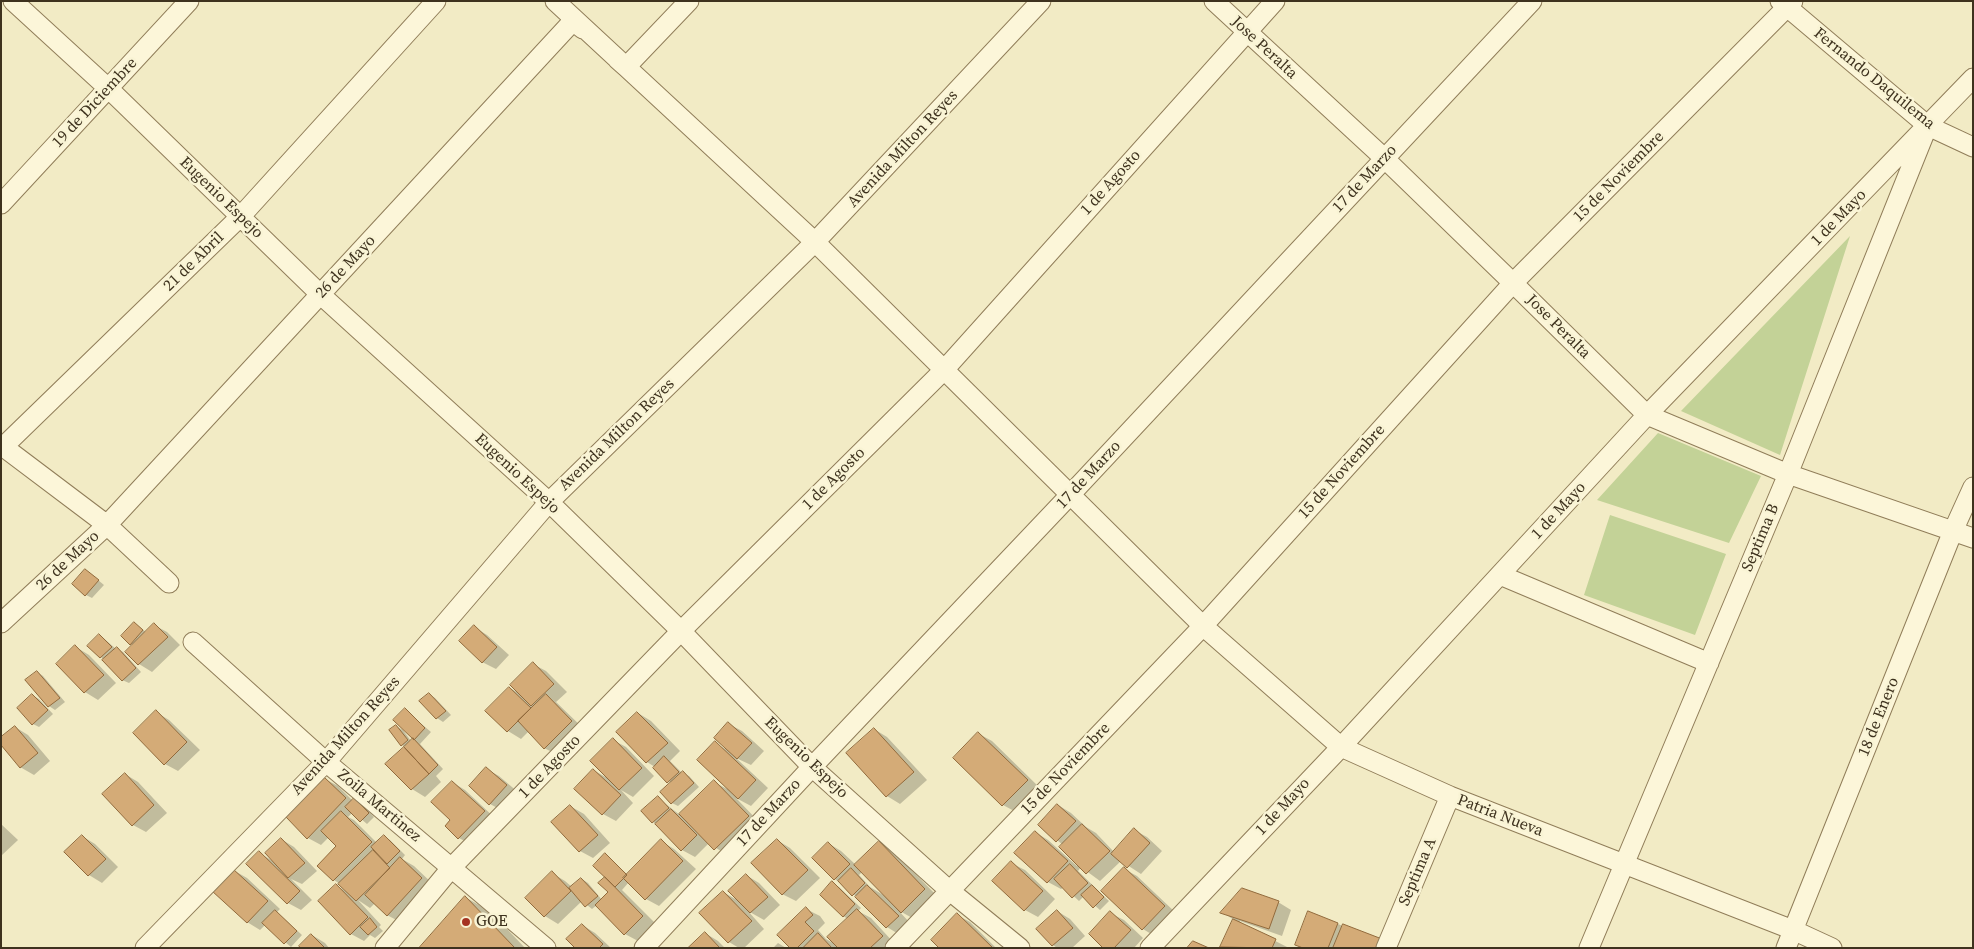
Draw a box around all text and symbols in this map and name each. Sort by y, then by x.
street label: Jose Peralta [1227,13,1301,83]
street label: Fernando Daquilema [1809,24,1939,134]
street label: 19 de Diciembre [48,54,142,152]
street label: Avenida Milton Reyes [844,86,962,212]
street label: 15 de Noviembre [1570,128,1668,226]
street label: 17 de Marzo [1329,141,1401,217]
street label: 1 de Agosto [1077,146,1145,220]
street label: Eugenio Espejo [175,153,267,243]
street label: 1 de Mayo [1807,186,1871,250]
street label: 21 de Abril [160,228,228,296]
street label: 26 de Mayo [312,231,380,303]
street label: Jose Peralta [1522,291,1594,363]
street label: Avenida Milton Reyes [555,375,679,495]
street label: 15 de Noviembre [1295,421,1389,523]
street label: Eugenio Espejo [471,430,563,518]
street label: 17 de Marzo [1053,437,1125,513]
street label: 1 de Agosto [799,444,869,514]
street label: 1 de Mayo [1528,478,1590,544]
street label: Septima B [1738,501,1784,575]
street label: 26 de Mayo [32,527,104,595]
street label: Avenida Milton Reyes [288,673,404,799]
street label: 18 de Enero [1854,675,1904,759]
street label: Eugenio Espejo [760,713,852,803]
street label: 15 de Noviembre [1017,719,1115,819]
street label: 1 de Agosto [515,731,585,803]
street label: Zoila Martinez [333,765,425,847]
street label: 1 de Mayo [1252,774,1314,840]
street label: 17 de Marzo [733,775,805,851]
street label: Patria Nueva [1454,791,1546,841]
street label: Septima A [1395,835,1441,909]
place label: GOE [476,912,508,932]
marker: GOE [460,916,472,928]

